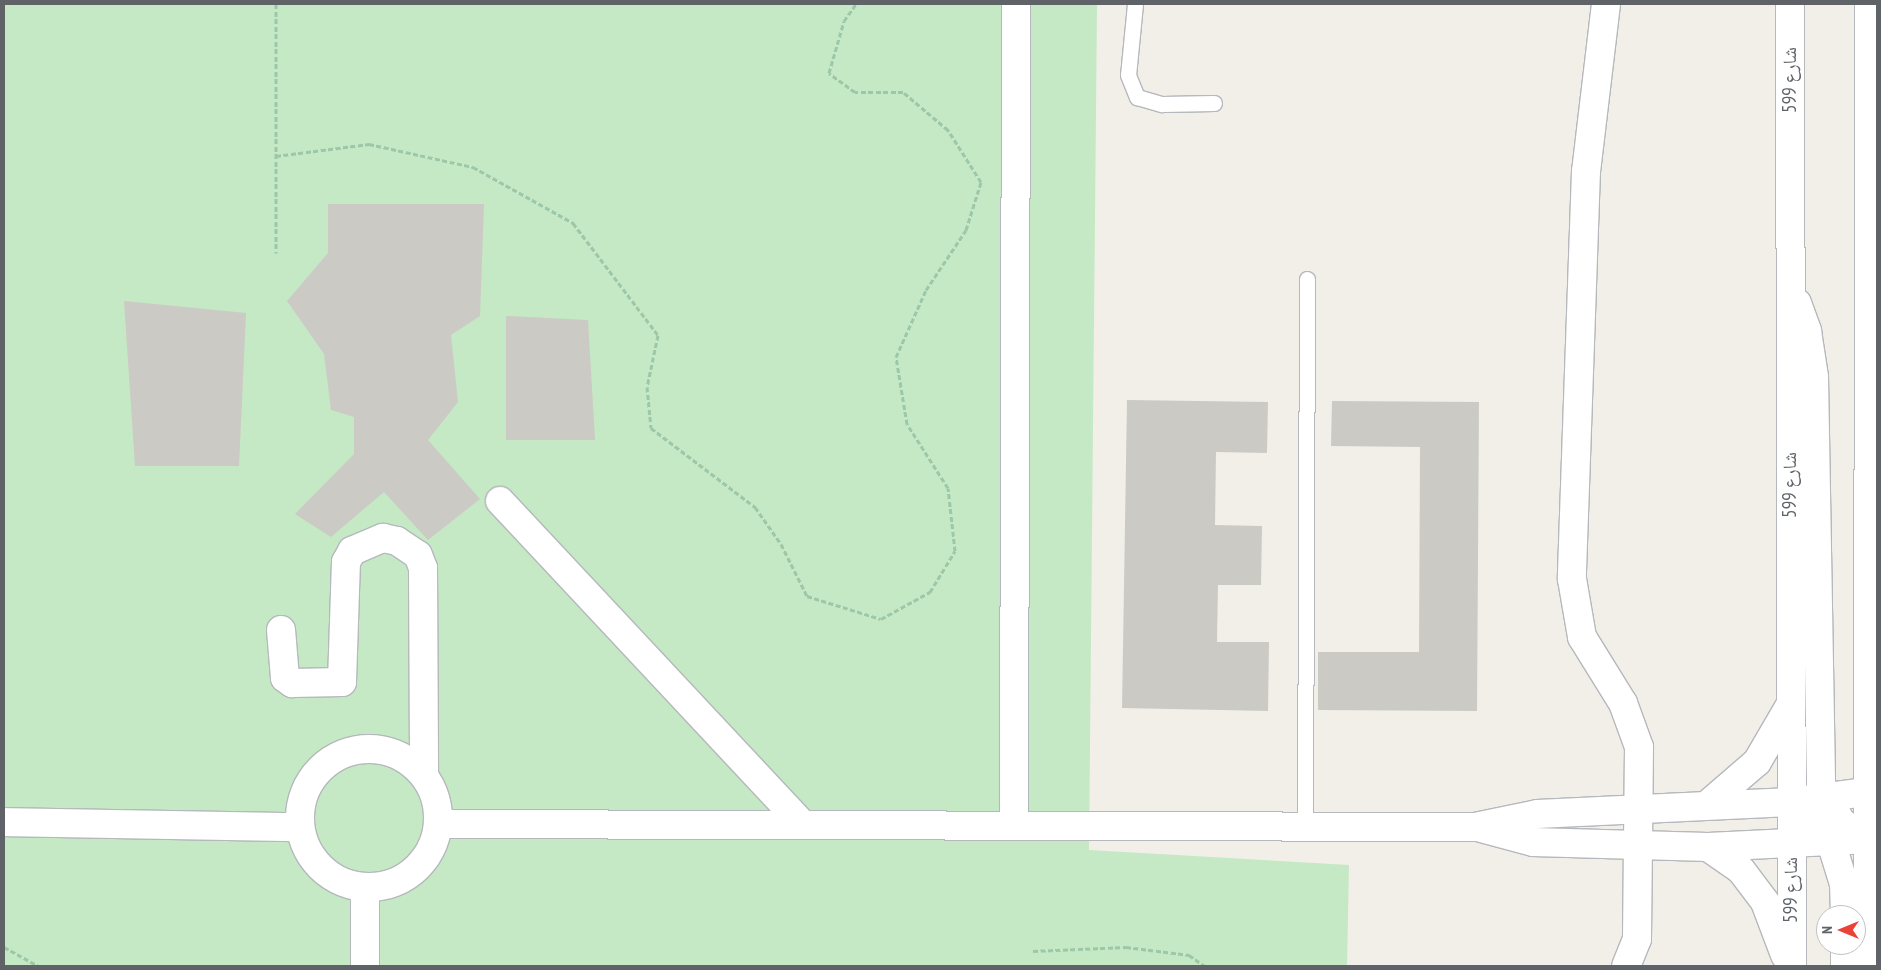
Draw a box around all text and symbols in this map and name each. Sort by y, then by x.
street label: شارع 599 [1779,47,1801,113]
street label: شارع 599 [1779,452,1801,518]
street label: شارع 599 [1780,857,1802,923]
north arrow [1816,905,1866,955]
text: N [1818,926,1836,934]

